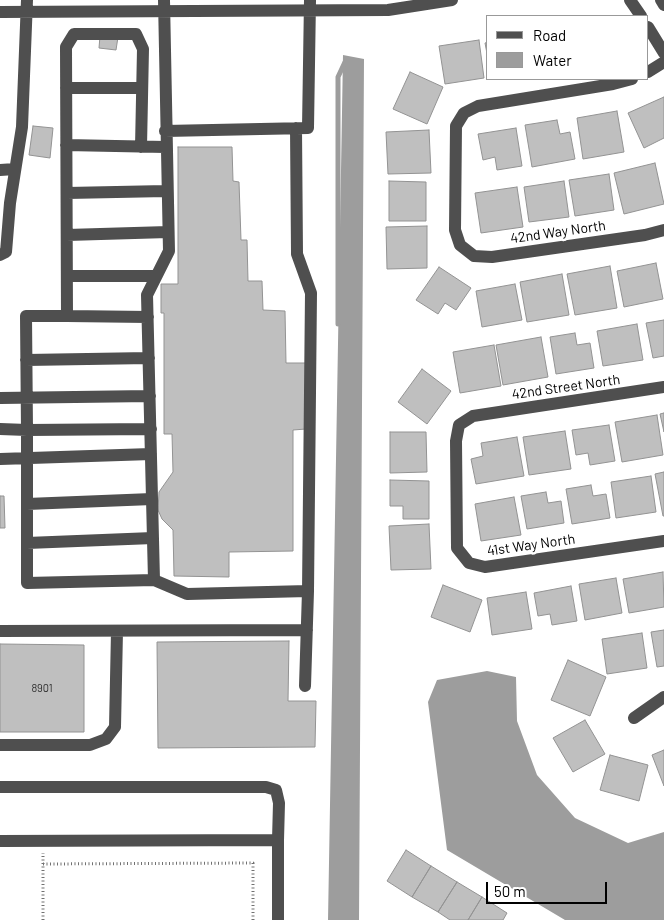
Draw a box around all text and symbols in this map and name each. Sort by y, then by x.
legend [487,15,649,80]
text: Road [533,26,566,44]
text: Water [533,51,572,69]
street label: 42nd Way North [509,217,607,247]
street label: 42nd Street North [511,371,621,403]
street label: 41st Way North [486,530,576,560]
house number: 8901 [31,681,53,695]
scale bar [489,872,610,904]
text: 50 m [494,882,526,900]

